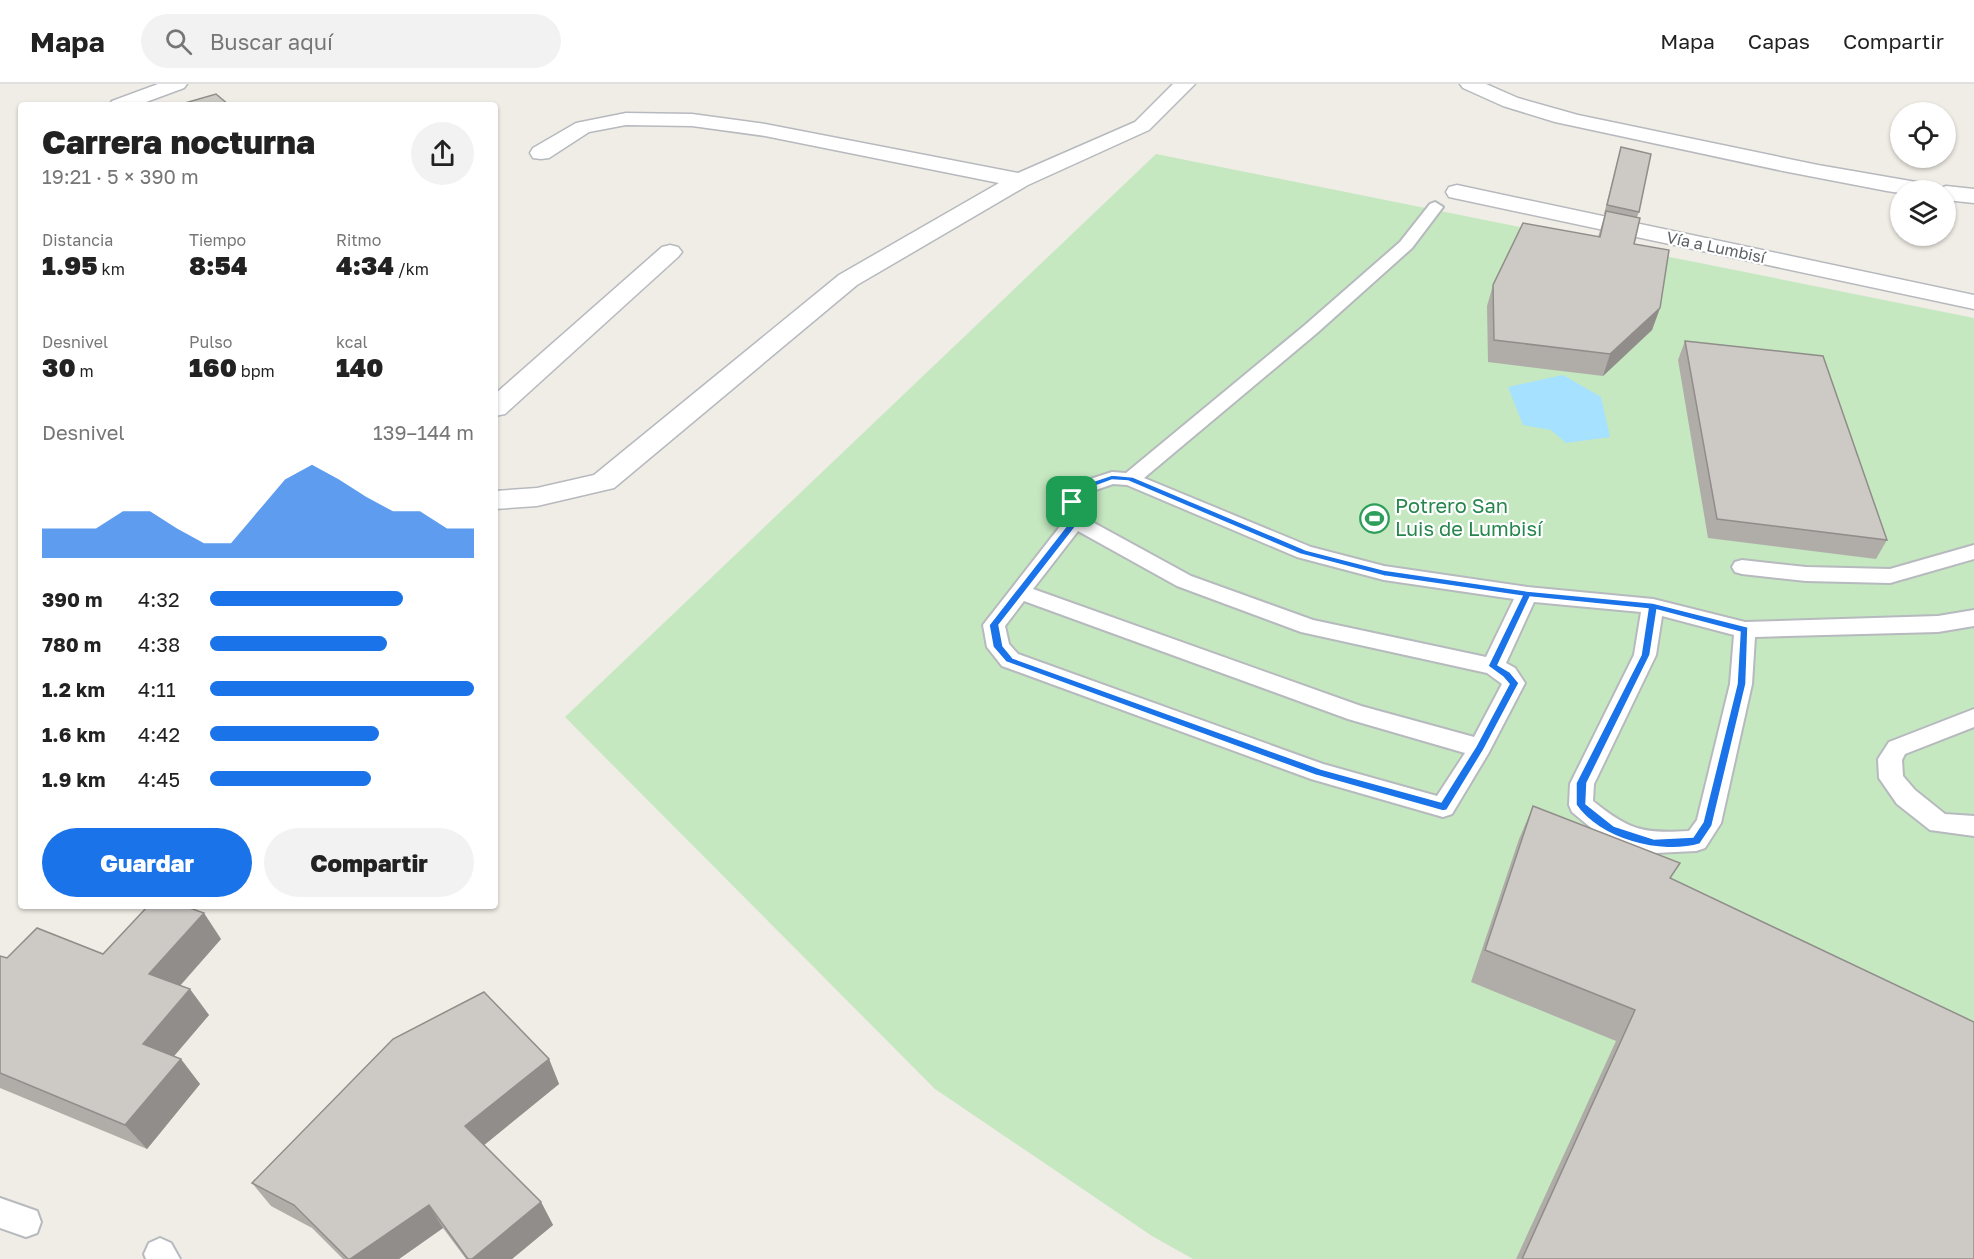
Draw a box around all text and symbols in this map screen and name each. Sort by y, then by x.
search box [141,14,561,68]
text: Mapa [30,25,105,58]
icon: search [162,25,195,58]
text: Buscar aquí [210,28,333,55]
text: Mapa [1660,28,1715,54]
text: Capas [1748,28,1810,54]
text: Compartir [1843,28,1944,54]
map controls [1890,102,1956,246]
button: locate [1890,102,1956,168]
text: Carrera nocturna [42,122,315,161]
button: share [411,122,474,185]
text: 19:21 · 5 × 390 m [42,164,199,188]
button: layers [1890,180,1956,246]
street label: Vía a Lumbisí [1665,227,1769,268]
text: Distancia [42,230,113,250]
text: Tiempo [189,230,246,250]
text: Ritmo [336,230,381,250]
text: 1.95 [42,250,98,281]
text: 8:54 [189,250,248,281]
text: 4:34 [336,250,394,281]
text: km [98,259,125,279]
text: /km [394,259,429,279]
text: Desnivel [42,332,108,352]
text: Pulso [189,332,232,352]
text: kcal [336,332,368,352]
text: 30 [42,352,76,383]
text: 160 [189,352,237,383]
text: 140 [336,352,383,383]
text: m [76,361,94,381]
text: bpm [237,361,275,381]
text: Desnivel [42,420,125,444]
text: 139–144 m [373,420,474,444]
pin [1046,476,1097,527]
icon: arrive [1055,485,1088,518]
place label: Potrero San Luis de Lumbisí [1395,493,1544,540]
sports icon: Potrero San Luis de Lumbisí [1358,502,1390,534]
text: 390 m [42,587,102,611]
text: 4:32 [138,587,180,611]
text: 780 m [42,632,101,656]
text: 4:38 [138,632,180,656]
text: 1.2 km [42,677,105,701]
text: 4:11 [138,677,176,701]
text: 1.6 km [42,722,106,746]
text: 4:42 [138,722,180,746]
text: 1.9 km [42,767,106,791]
text: 4:45 [138,767,180,791]
button: Guardar [42,828,252,897]
button: Compartir [264,828,474,897]

